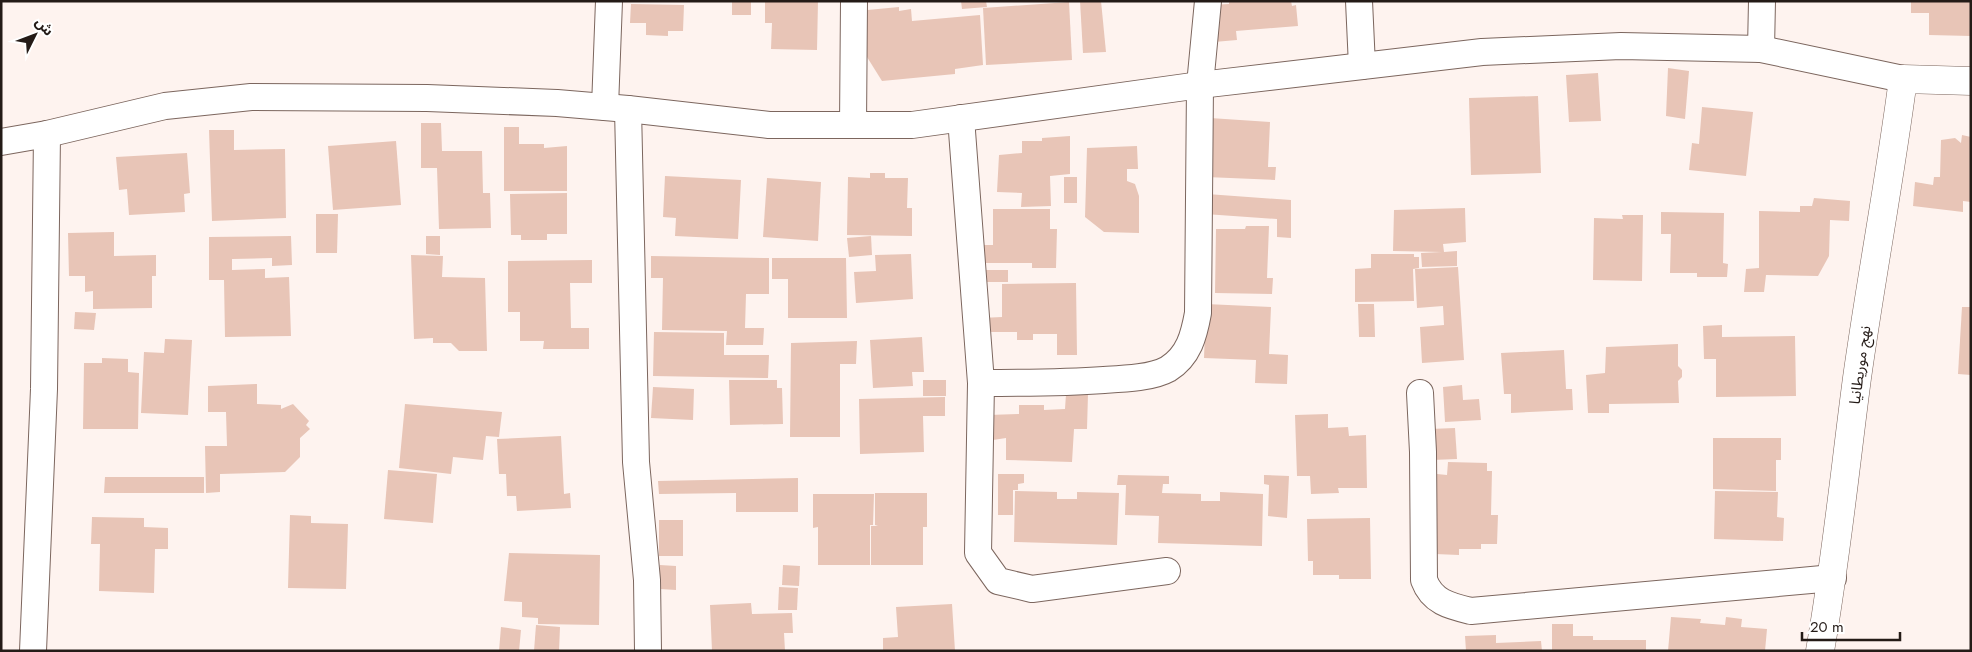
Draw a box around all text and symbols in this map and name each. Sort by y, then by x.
north arrow [10,10,60,60]
text: ش [31,12,59,40]
street label: نهج موريطانيا [1844,324,1877,406]
scale bar [1802,610,1900,642]
text: 20 m [1810,616,1844,638]

